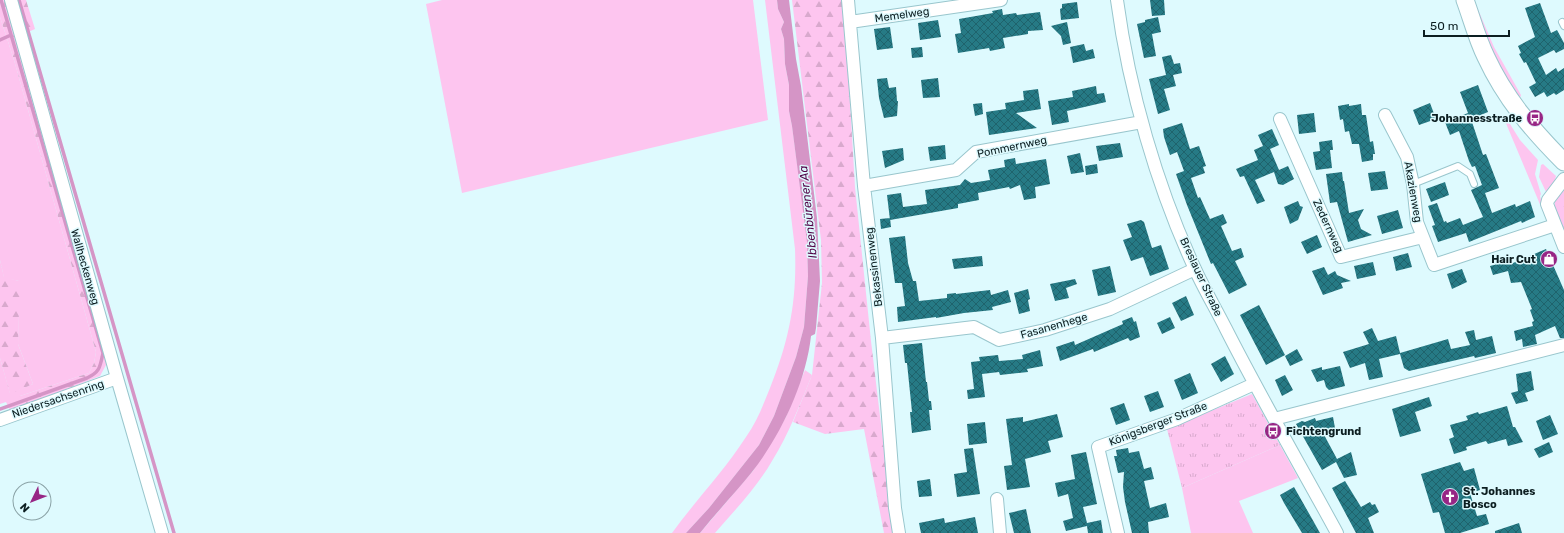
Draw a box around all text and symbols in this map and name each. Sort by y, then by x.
street label: Memelweg [874,5,930,25]
scale bar [1424,12,1509,38]
text: 50 m [1430,19,1458,33]
bus stop icon: Johannesstraße [1525,108,1545,128]
place label: Johannesstraße [1431,112,1522,125]
street label: Pommernweg [976,133,1048,161]
street label: Akazienweg [1401,161,1425,223]
water label: Ibbenbürener Aa [796,165,820,259]
street label: Zedernweg [1310,197,1346,255]
street label: Wallheckenweg [68,227,102,307]
street label: Bekassinenweg [863,227,885,307]
street label: Breslauer Straße [1177,236,1225,318]
shop icon: Hair Cut [1539,249,1559,269]
place label: Hair Cut [1491,253,1536,266]
street label: Fasanenhege [1019,310,1089,342]
street label: Niedersachsenring [10,377,106,421]
street label: Königsberger Straße [1107,399,1209,449]
bus stop icon: Fichtengrund [1263,421,1283,441]
place label: Fichtengrund [1286,425,1361,438]
north arrow [12,481,52,521]
place label: St. Johannes Bosco [1463,485,1535,511]
church icon: St. Johannes Bosco [1440,487,1460,507]
text: N [18,500,33,515]

